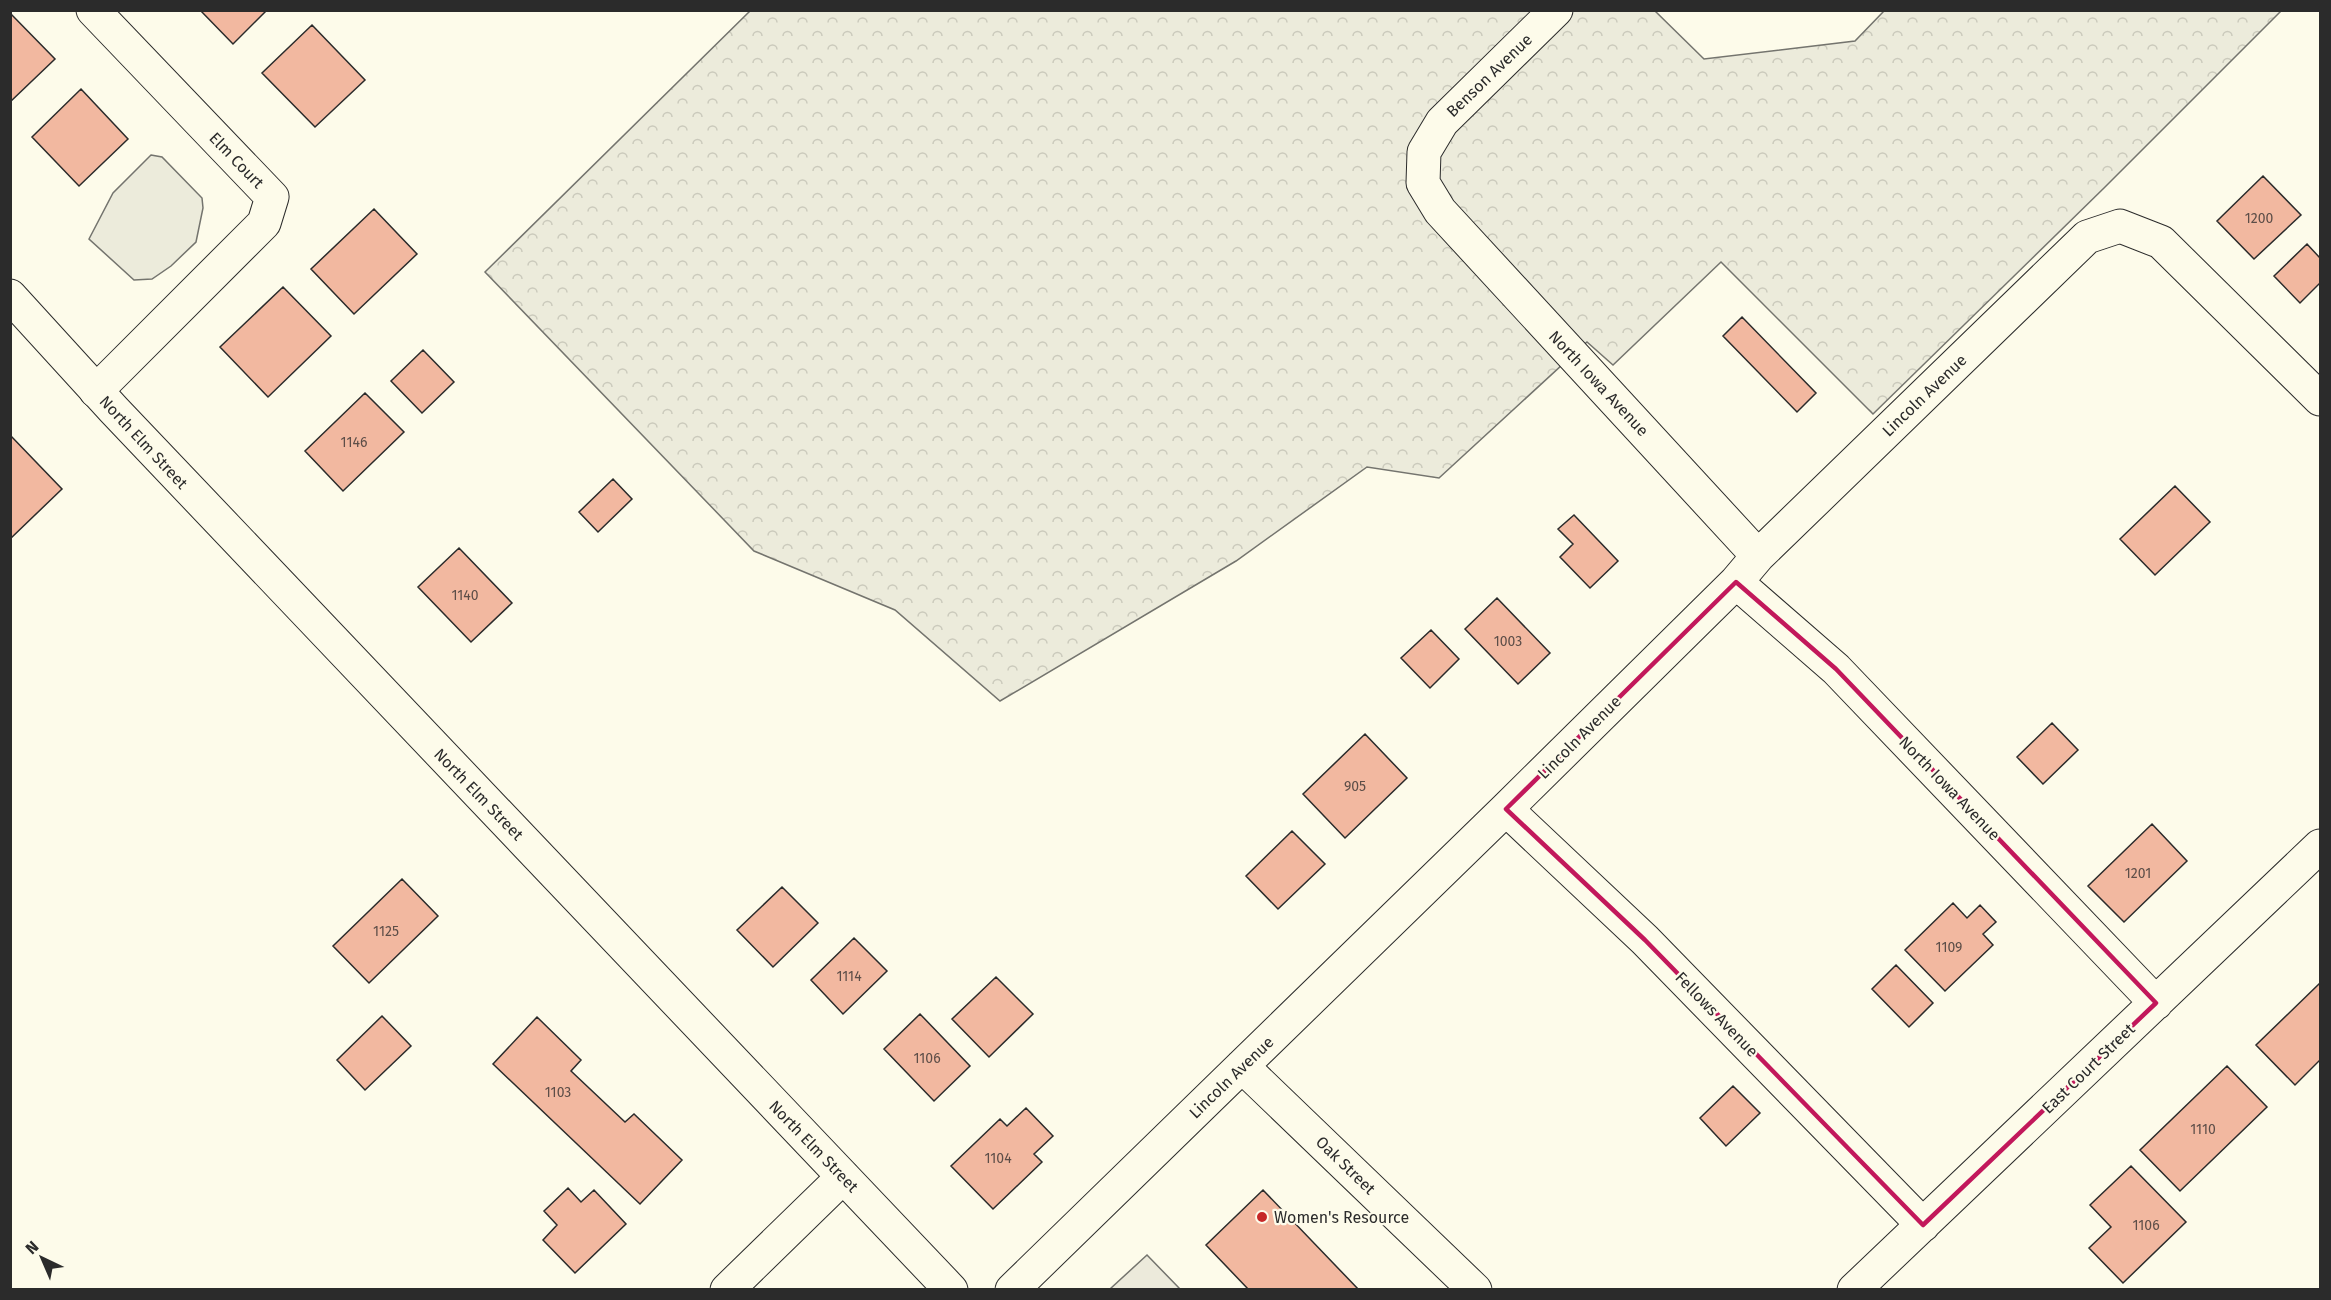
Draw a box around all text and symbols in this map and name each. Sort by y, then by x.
street label: Benson Avenue [1443,30,1536,121]
street label: Elm Court [205,128,268,192]
house number: 1200 [2245,210,2273,227]
street label: North Iowa Avenue [1545,327,1652,440]
street label: Lincoln Avenue [1878,350,1970,440]
street label: North Elm Street [96,392,192,493]
house number: 1146 [341,434,367,451]
house number: 1140 [451,587,479,604]
house number: 1003 [1494,633,1522,650]
street label: Lincoln Avenue [1534,692,1625,783]
street label: North Iowa Avenue [1895,732,2004,844]
street label: North Elm Street [430,744,527,844]
house number: 905 [1344,778,1366,795]
house number: 1201 [2125,865,2151,882]
house number: 1125 [373,923,399,940]
house number: 1109 [1936,939,1962,956]
house number: 1114 [836,968,862,985]
street label: Fellows Avenue [1671,968,1762,1061]
street label: East Court Street [2038,1019,2139,1117]
street label: Lincoln Avenue [1185,1032,1277,1122]
house number: 1106 [913,1050,941,1067]
house number: 1103 [545,1084,571,1101]
street label: North Elm Street [765,1096,862,1196]
house number: 1110 [2190,1121,2216,1138]
street label: Oak Street [1312,1132,1380,1199]
house number: 1104 [984,1150,1012,1167]
place label: Women's Resource [1274,1208,1409,1227]
marker: Women's Resource [1255,1210,1269,1224]
house number: 1106 [2132,1217,2160,1234]
north arrow [12,1228,72,1288]
text: N [22,1237,42,1258]

